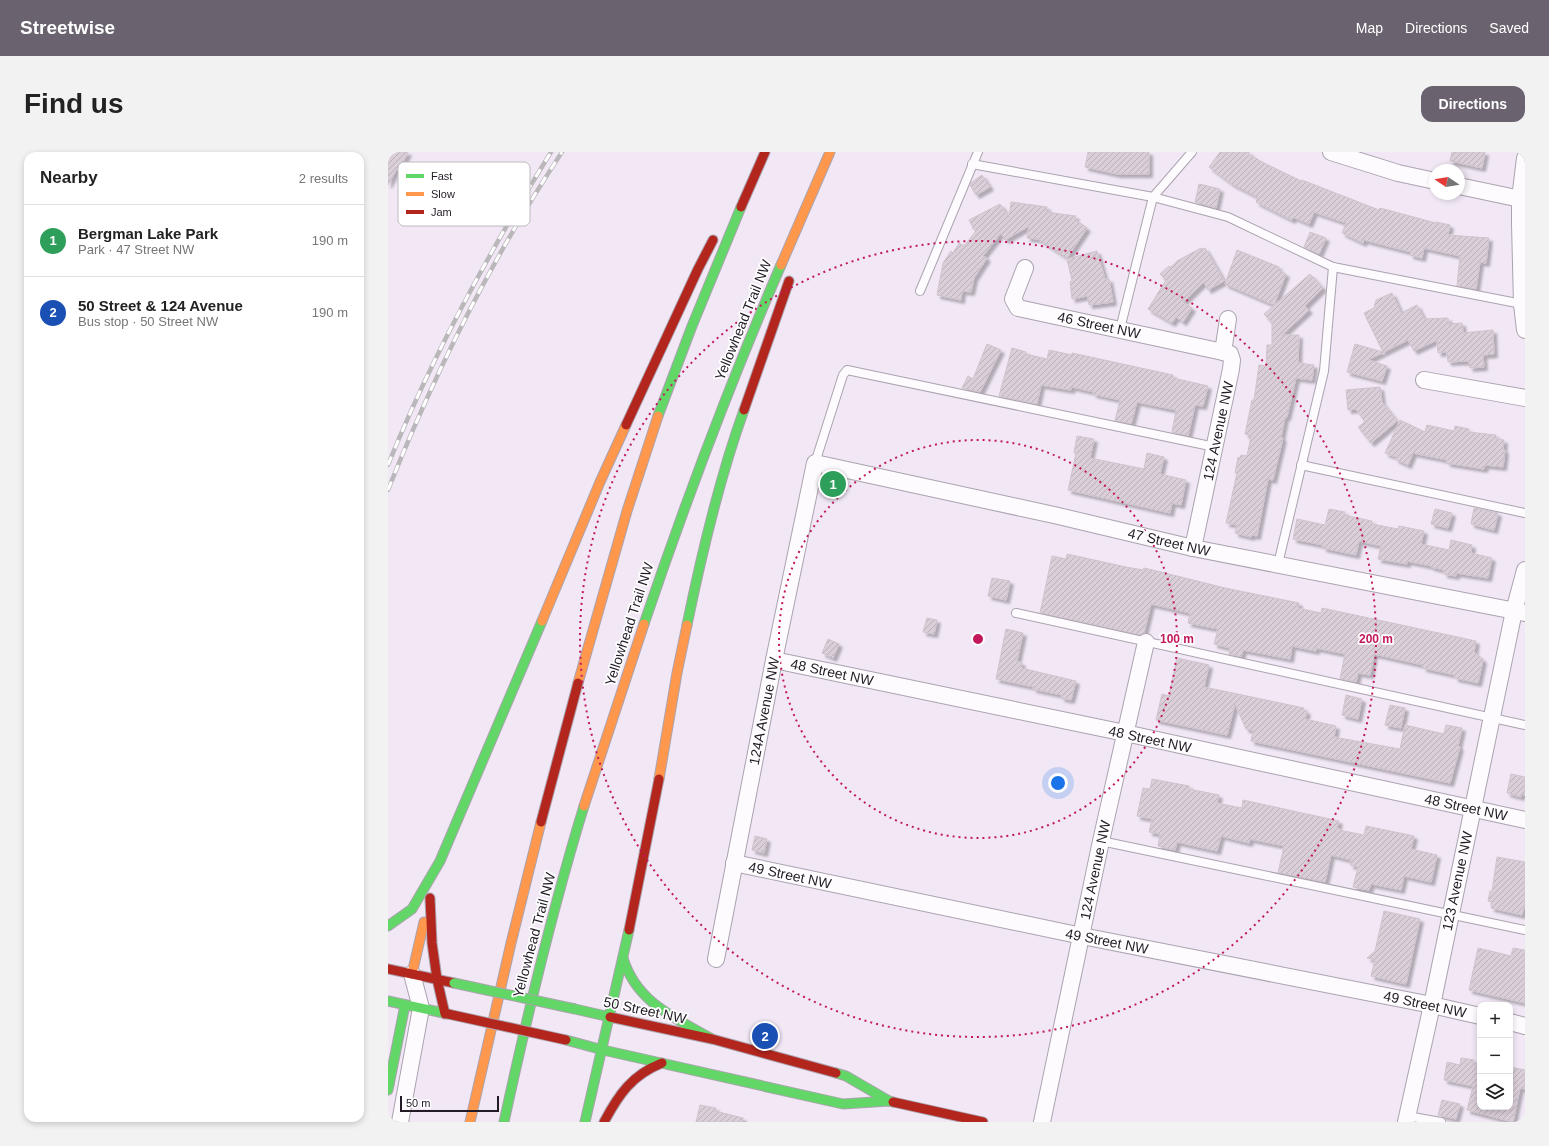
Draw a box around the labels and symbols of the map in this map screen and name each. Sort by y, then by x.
legend [398,162,530,226]
north arrow [1429,164,1465,200]
text: Fast [431,170,452,182]
text: Slow [431,188,455,200]
text: Jam [431,206,452,218]
street label: Yellowhead Trail NW [711,257,775,383]
street label: 46 Street NW [1056,308,1143,342]
street label: 124 Avenue NW [1200,379,1236,482]
pin: 1 [820,469,846,499]
street label: 47 Street NW [1126,525,1213,559]
street label: Yellowhead Trail NW [602,560,657,688]
centre of rings [971,632,985,646]
text: 100 m [1160,632,1194,646]
text: 200 m [1359,632,1393,646]
street label: 124A Avenue NW [746,655,782,766]
street label: 48 Street NW [789,655,876,689]
street label: 48 Street NW [1107,722,1194,756]
your location [1048,773,1068,793]
street label: 48 Street NW [1423,790,1510,824]
street label: 124 Avenue NW [1077,818,1113,921]
street label: 123 Avenue NW [1439,829,1475,932]
street label: 49 Street NW [747,858,834,892]
street label: Yellowhead Trail NW [510,870,559,999]
street label: 49 Street NW [1064,925,1151,957]
street label: 49 Street NW [1382,987,1469,1021]
street label: 50 Street NW [602,993,689,1027]
pin: 2 [752,1021,778,1051]
scale bar [400,1094,499,1113]

